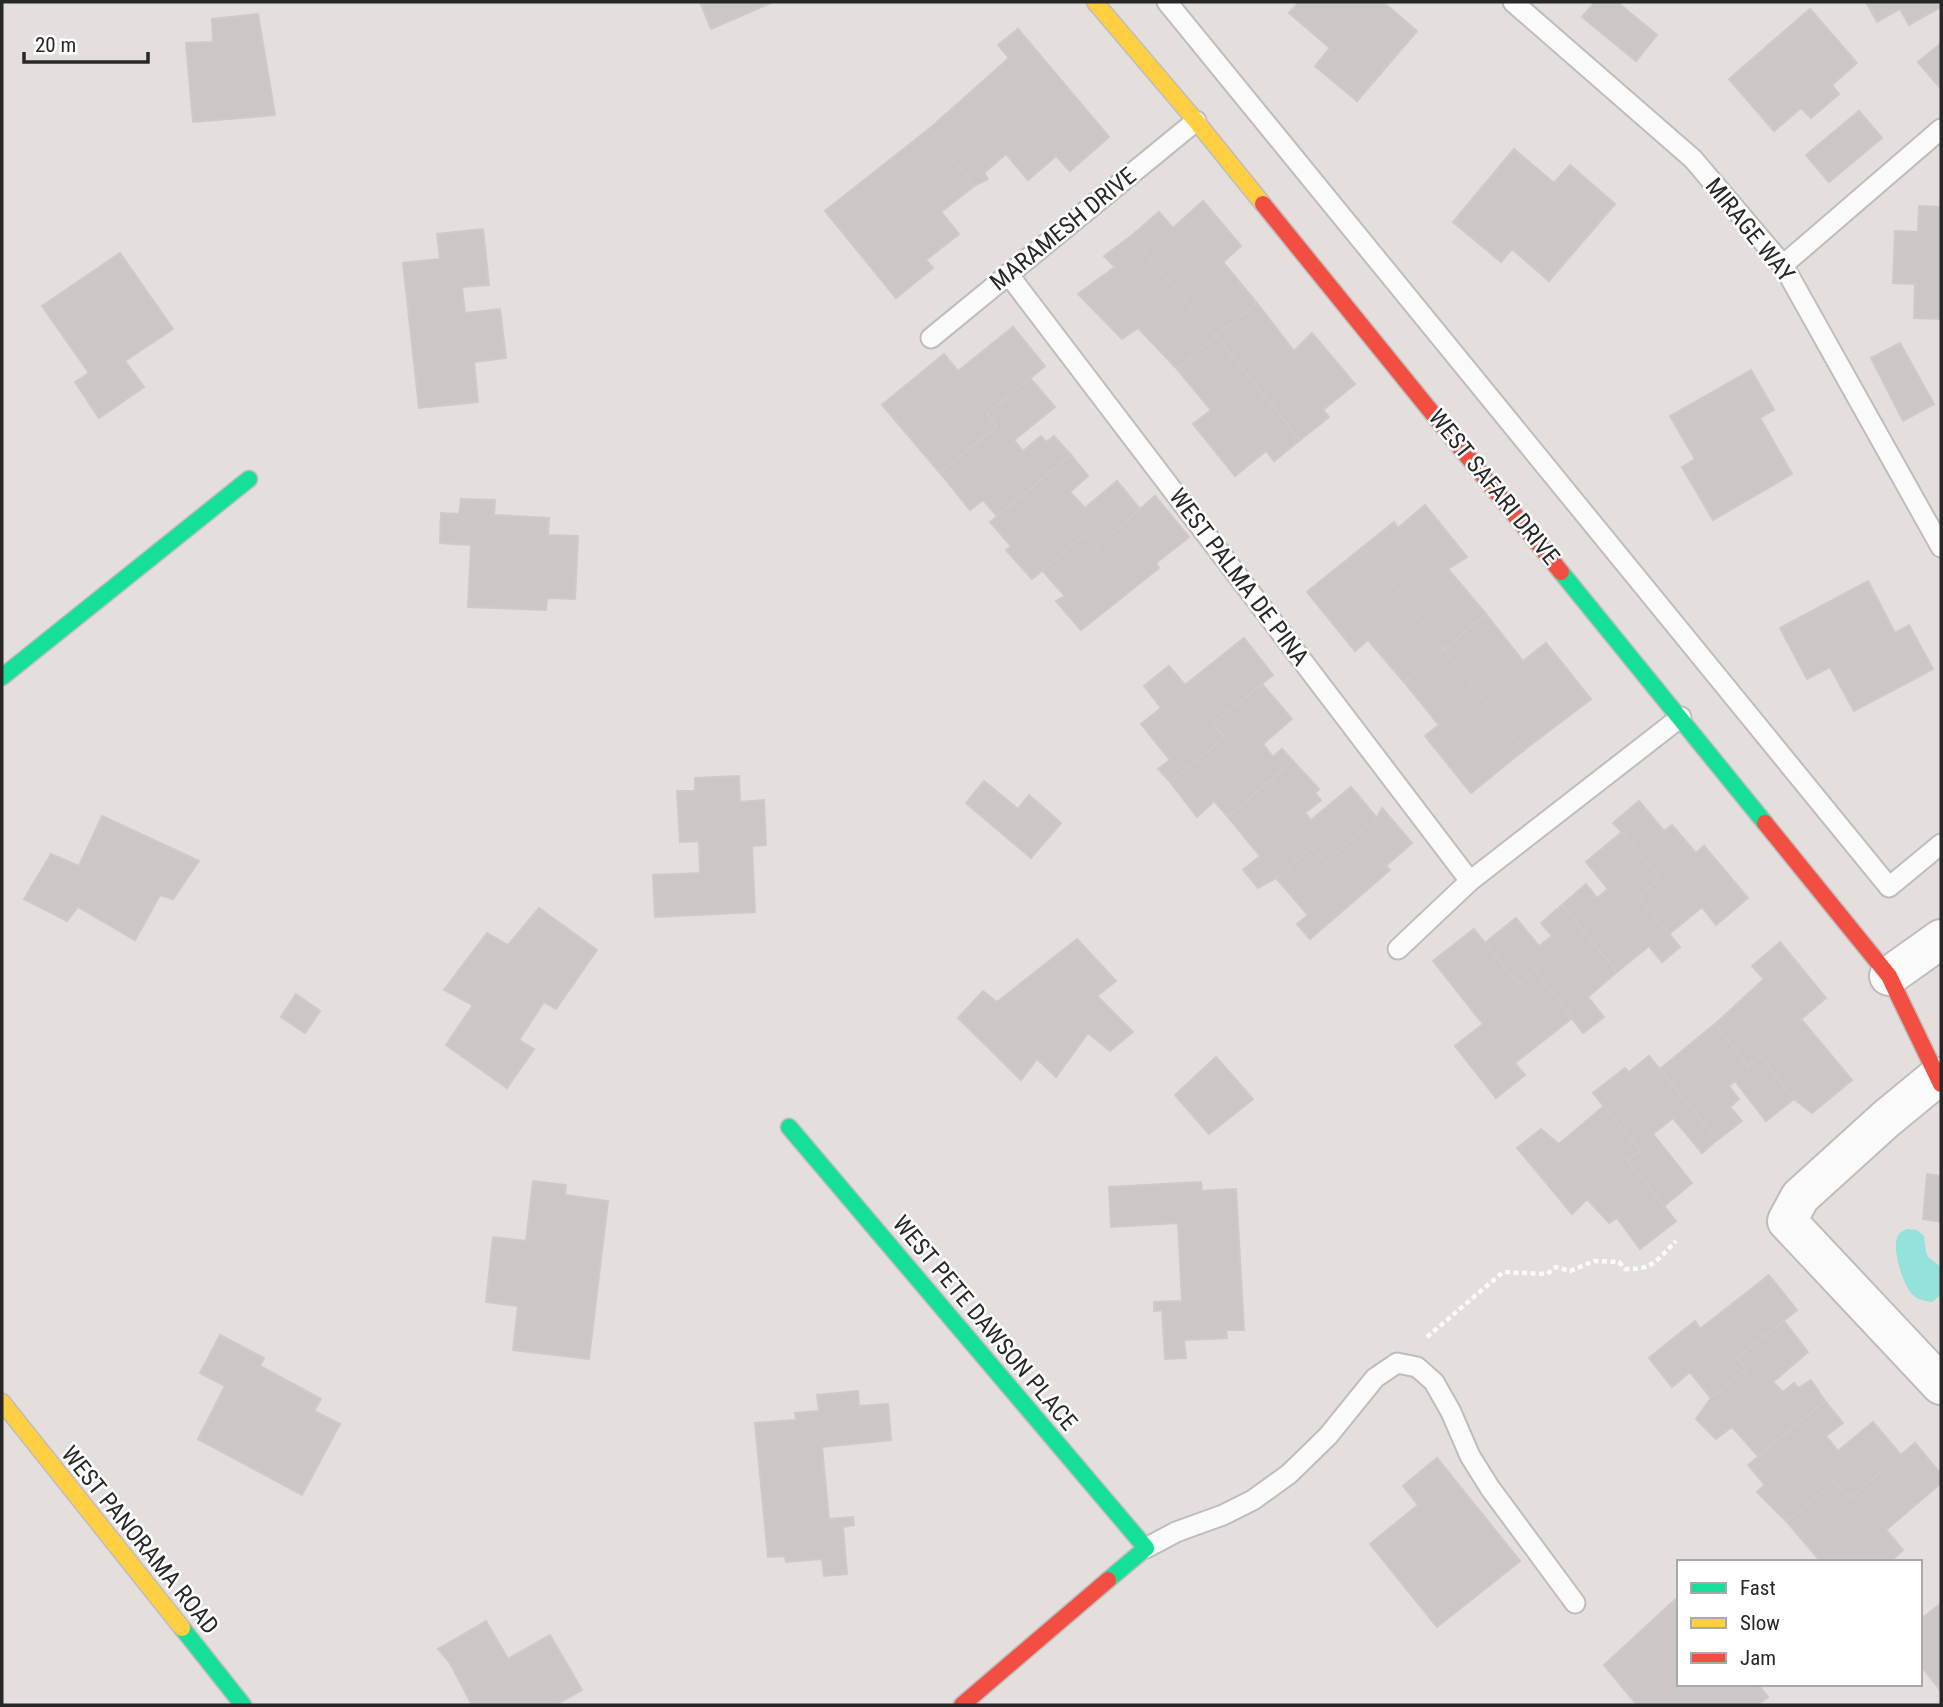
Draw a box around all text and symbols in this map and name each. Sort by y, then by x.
scale bar [24,21,149,65]
text: 20 m [35,33,76,57]
street label: MARAMESH DRIVE [984,162,1142,296]
street label: MIRAGE WAY [1700,172,1801,288]
street label: WEST SAFARI DRIVE [1423,404,1565,570]
street label: WEST PALMA DE PINA [1163,483,1315,671]
street label: WEST PETE DAWSON PLACE [887,1210,1083,1436]
street label: WEST PANORAMA ROAD [56,1440,224,1640]
legend [1677,1560,1922,1686]
text: Fast [1740,1576,1776,1600]
text: Slow [1740,1611,1780,1635]
text: Jam [1740,1646,1776,1670]

